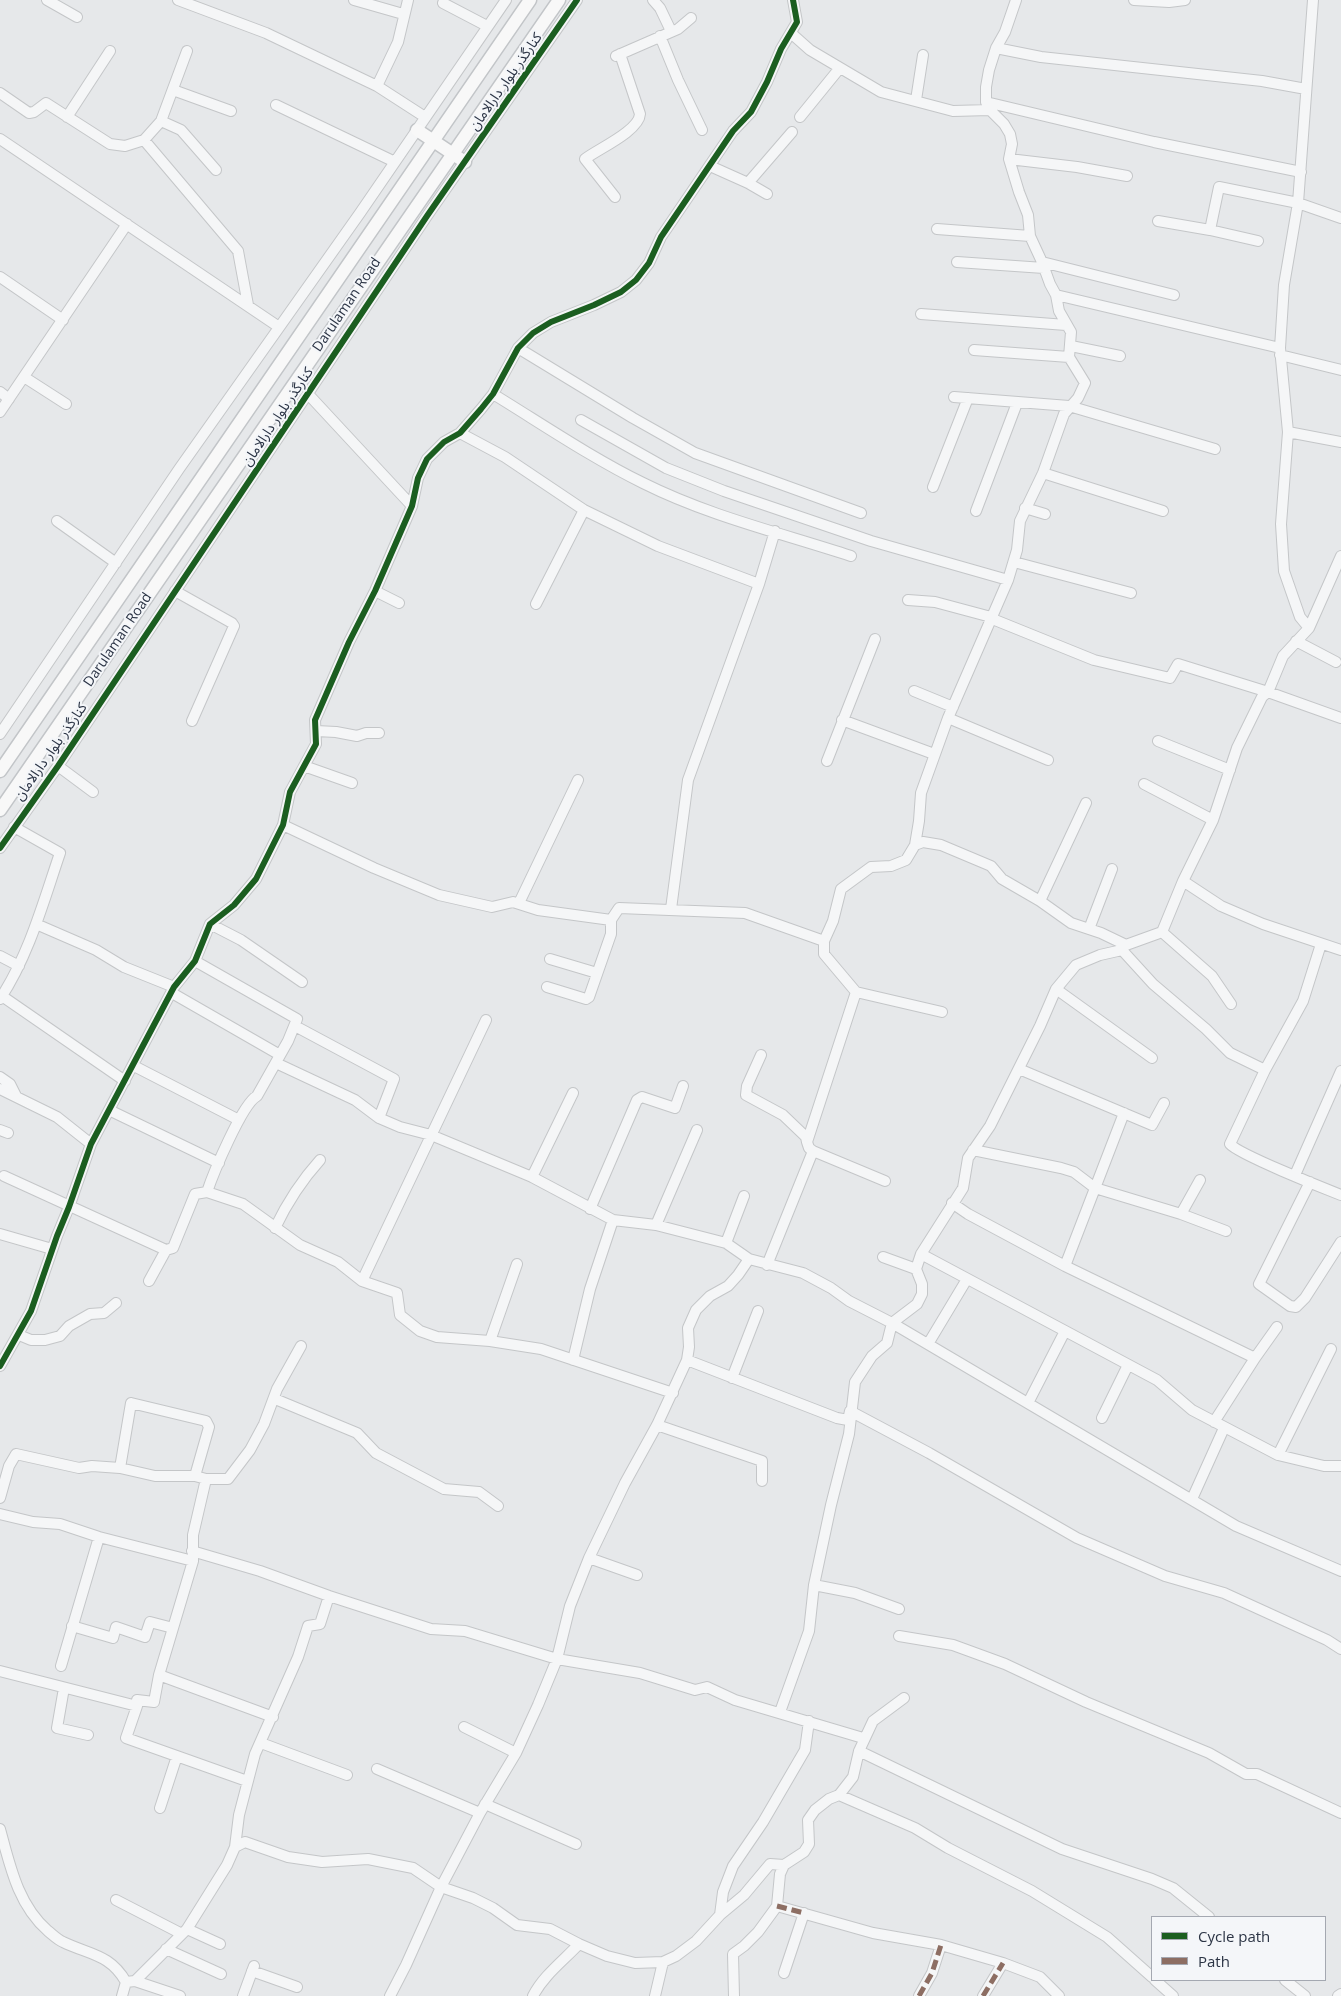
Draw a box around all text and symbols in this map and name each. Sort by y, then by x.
street label: کنارگذر بلوار دارالامان [466,30,546,134]
street label: Darulaman Road [309,255,385,355]
street label: کنارگذر بلوار دارالامان [239,365,317,469]
street label: Darulaman Road [80,590,156,690]
street label: کنارگذر بلوار دارالامان [11,700,91,804]
legend [1151,1916,1326,1981]
text: Cycle path [1198,1926,1270,1946]
text: Path [1198,1951,1230,1971]

